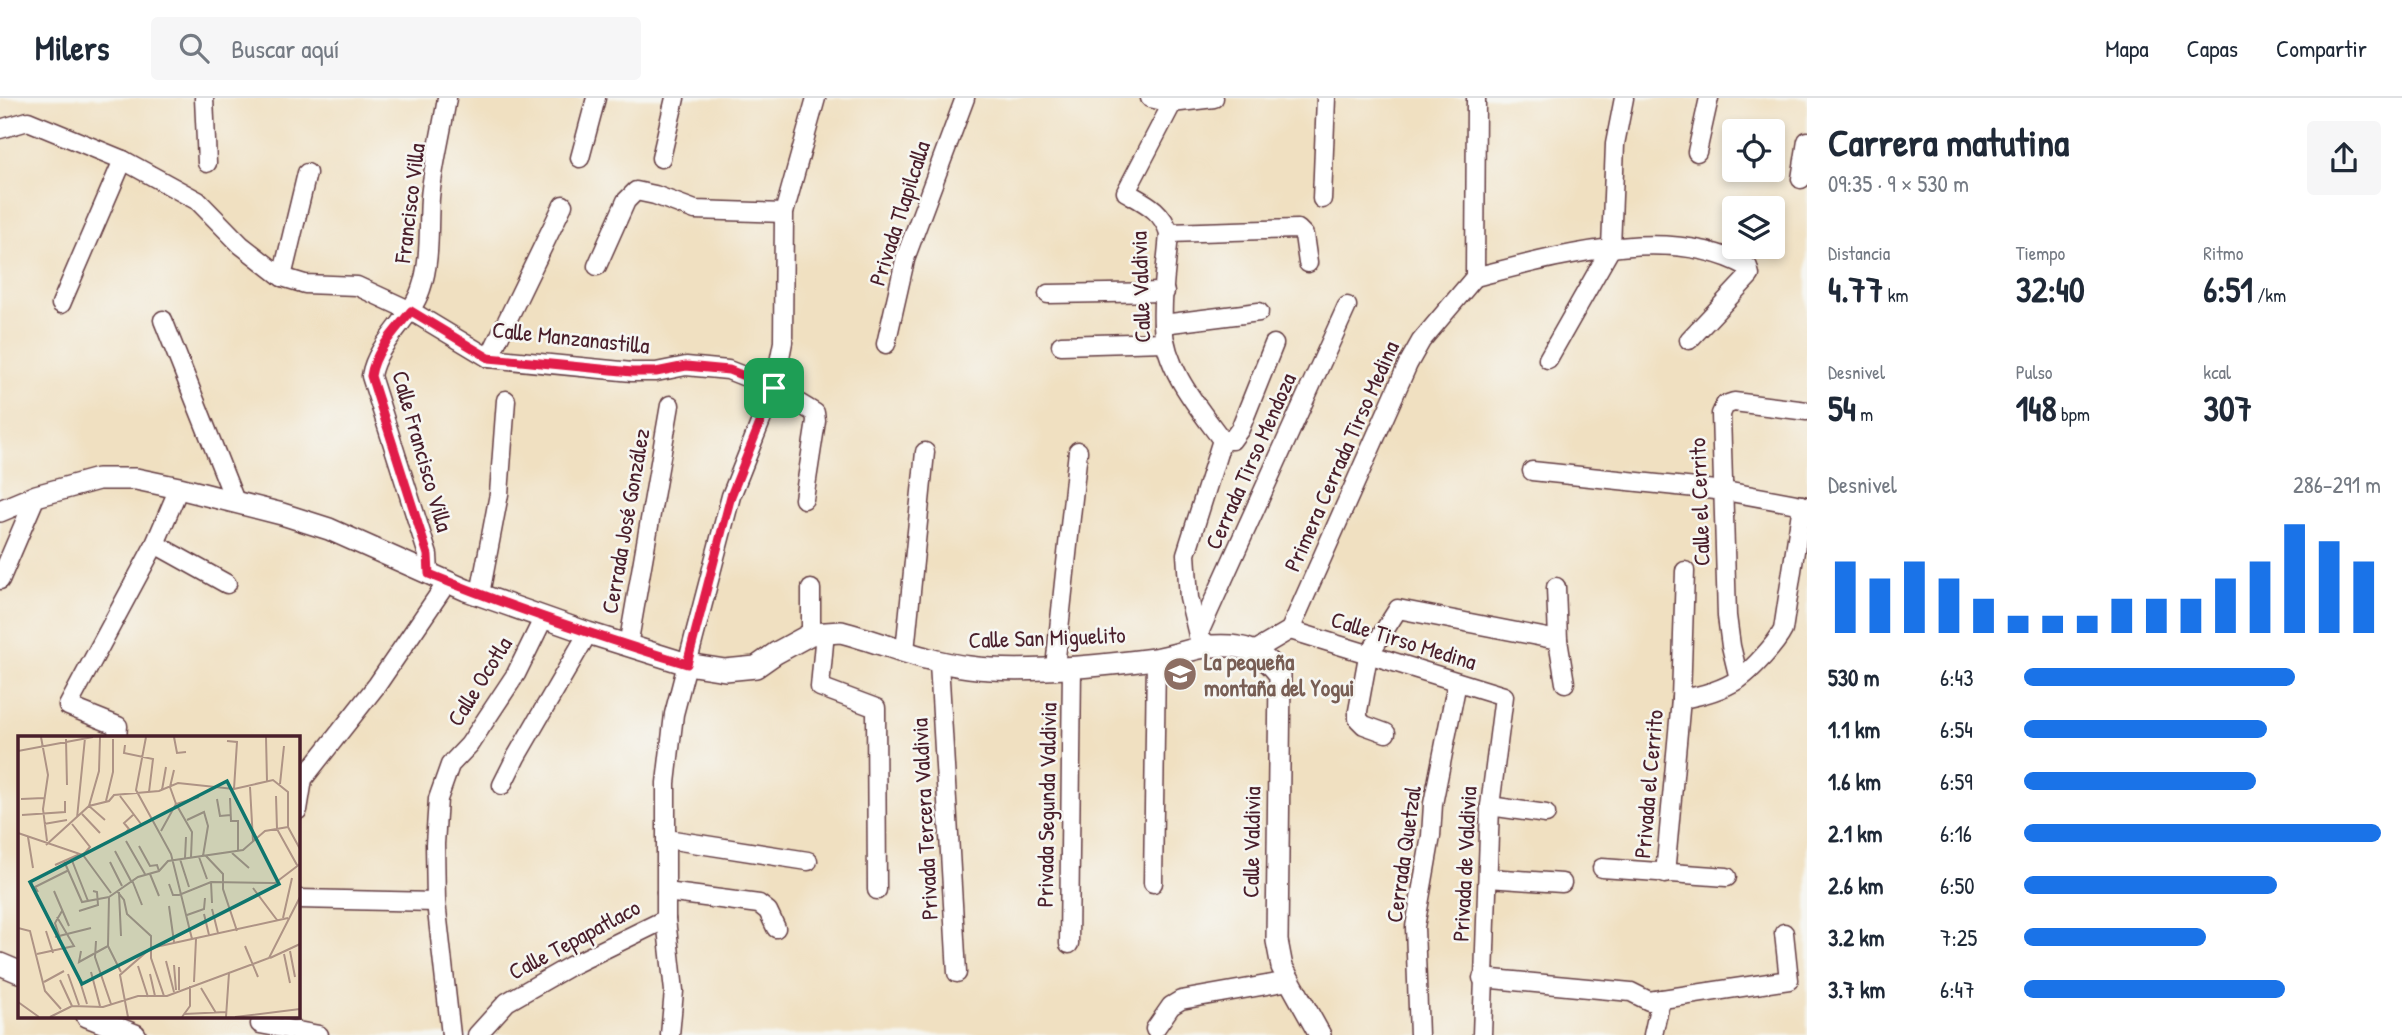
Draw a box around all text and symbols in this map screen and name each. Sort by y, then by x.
search box [151,17,641,80]
text: Milers [35,26,109,70]
icon: search [175,29,213,67]
text: Buscar aquí [231,31,340,66]
text: Mapa [2105,32,2149,64]
text: Capas [2187,32,2238,64]
text: Compartir [2276,32,2367,64]
text: Carrera matutina [1828,116,2069,168]
map controls [1722,119,1785,259]
button: locate [1722,119,1785,182]
button: share [2307,121,2381,195]
street label: Privada Tlapilcalla [861,137,937,289]
street label: Francisco Villa [386,141,432,266]
text: 09:35 · 9 × 530 m [1828,168,1969,199]
button: layers [1722,196,1785,259]
street label: Calle Valdivia [1123,231,1157,343]
text: Distancia [1828,240,1890,266]
text: Tiempo [2016,240,2065,266]
text: Ritmo [2203,240,2243,266]
text: 4.77 [1828,266,1883,313]
text: 32:40 [2016,266,2085,313]
text: 6:51 [2203,266,2253,313]
text: km [1883,282,1908,308]
text: /km [2253,282,2286,308]
street label: Calle Manzanastilla [491,313,651,361]
street label: Primera Cerrada Tirso Medina [1276,336,1406,576]
pin [744,358,804,418]
text: Desnivel [1828,359,1885,385]
text: Pulso [2016,359,2052,385]
text: kcal [2203,359,2231,385]
street label: Calle Francisco Villa [385,367,461,535]
street label: Cerrada Tirso Mendoza [1197,368,1303,554]
icon: arrive [755,369,793,407]
text: 54 [1828,385,1856,432]
text: 148 [2016,385,2057,432]
text: 307 [2203,385,2252,432]
text: m [1856,401,1873,427]
text: bpm [2057,401,2090,427]
street label: Cerrada José González [593,426,657,616]
street label: Calle el Cerrito [1681,437,1717,567]
text: Desnivel [1828,469,1897,500]
text: 286–291 m [2293,469,2381,500]
street label: Calle Tirso Medina [1327,603,1481,677]
street label: Calle San Miguelito [968,619,1126,655]
street label: Calle Ocotla [439,630,519,732]
place label: La pequeña montaña del Yogui [1204,646,1355,704]
school or university icon: La pequeña montaña del Yogui [1161,655,1199,693]
text: 530 m [1828,662,1879,693]
text: 6:43 [1940,662,1973,693]
street label: Privada Segunda Valdivia [1029,702,1063,908]
street label: Privada el Cerrito [1626,708,1670,860]
text: 1.1 km [1828,714,1880,745]
text: 6:54 [1940,714,1973,745]
street label: Privada Tercera Valdivia [903,717,945,921]
inset map [18,736,299,1018]
text: 1.6 km [1828,766,1881,797]
text: 6:59 [1940,766,1973,797]
street label: Cerrada Quetzal [1378,783,1428,925]
street label: Calle Valdivia [1235,786,1267,898]
street label: Privada de Valdivia [1444,786,1484,942]
text: 2.1 km [1828,818,1883,849]
text: 6:16 [1940,818,1972,849]
text: 2.6 km [1828,870,1883,901]
text: 6:50 [1940,870,1975,901]
street label: Calle Tepapatlaco [503,891,645,987]
text: 3.2 km [1828,922,1884,953]
text: 7:25 [1940,922,1977,953]
text: 3.7 km [1828,974,1885,1005]
text: 6:47 [1940,974,1975,1005]

